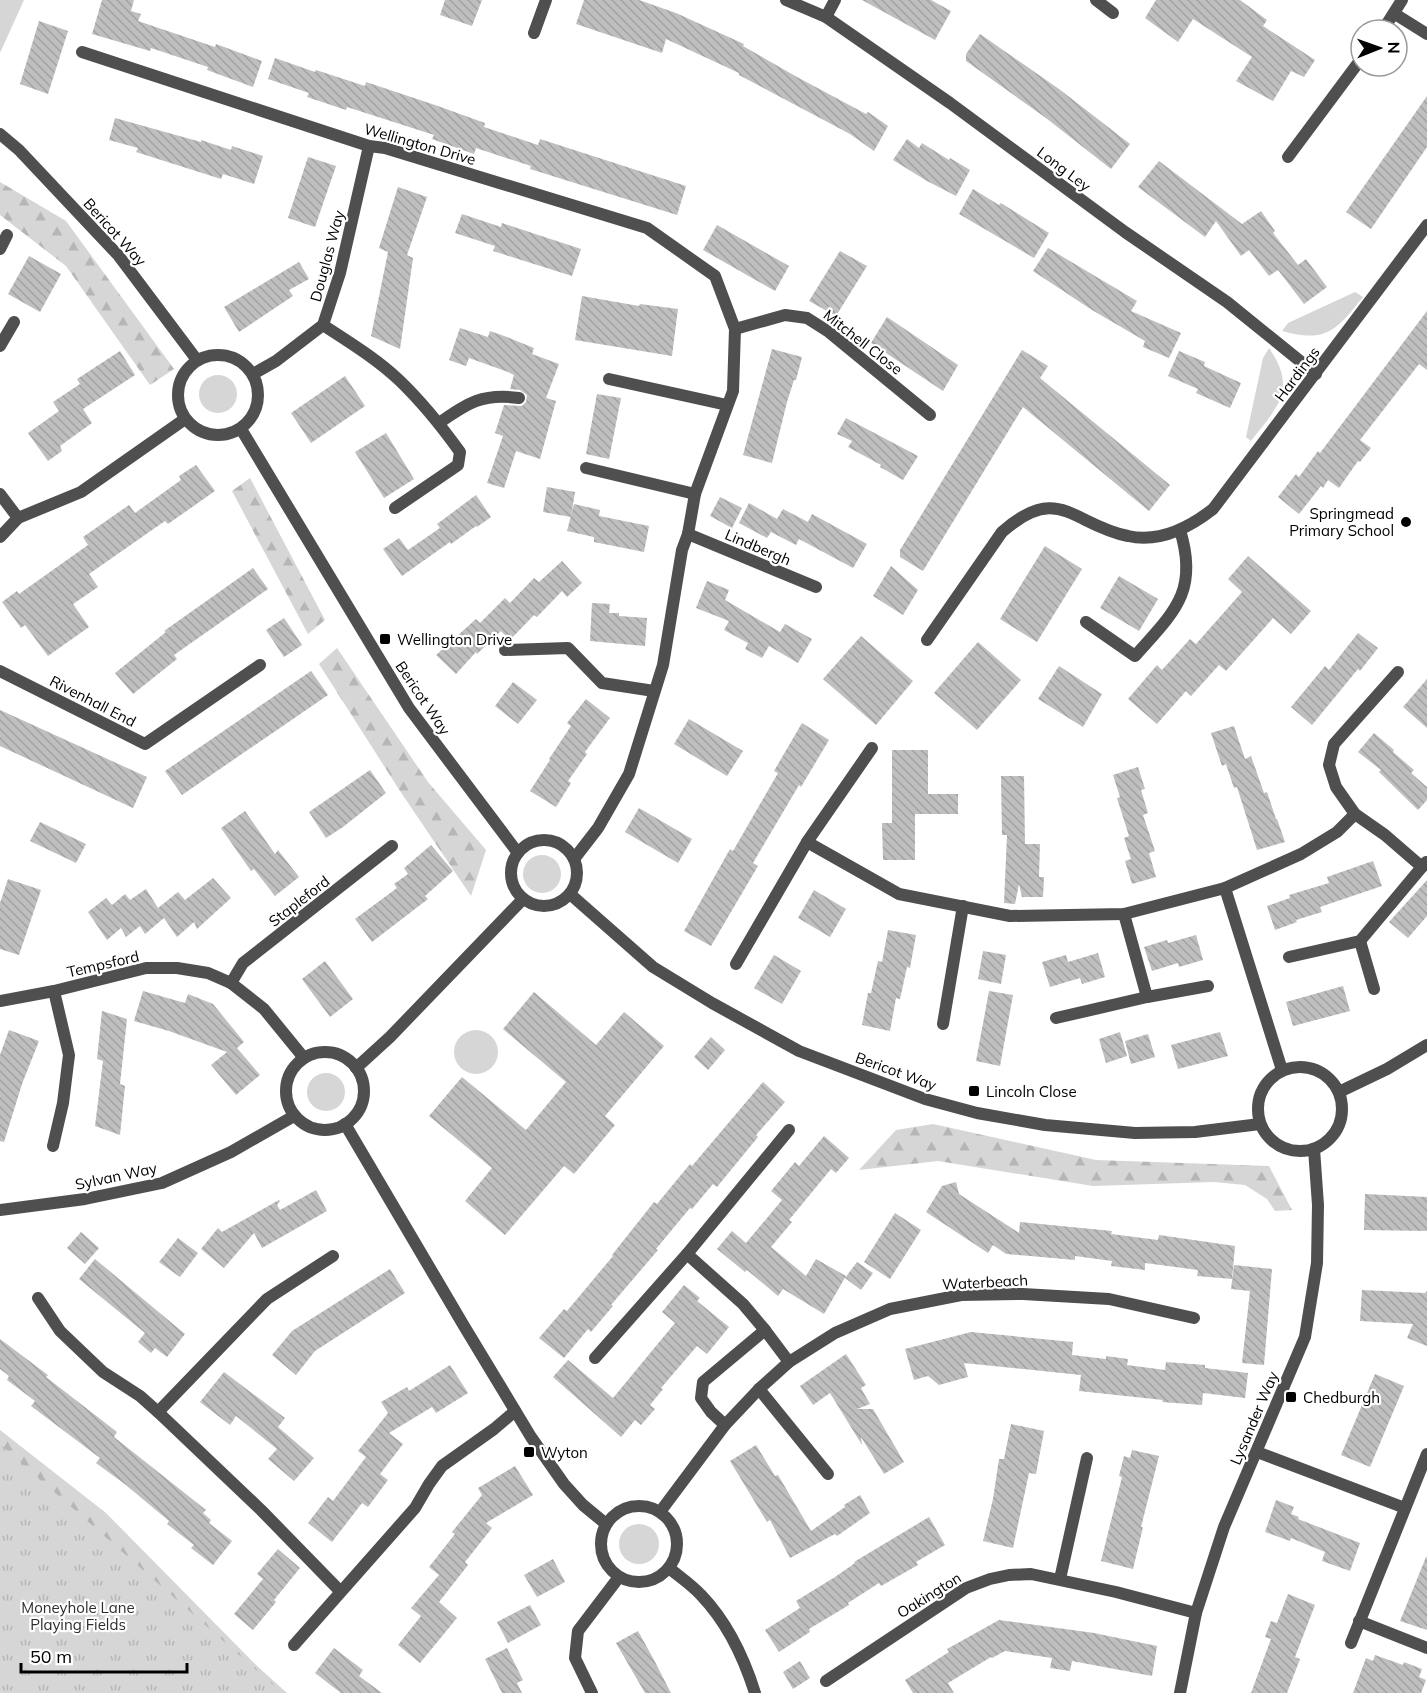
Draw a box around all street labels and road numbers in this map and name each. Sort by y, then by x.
street label: Wellington Drive [362,119,478,169]
street label: Long Ley [1033,143,1095,195]
street label: Bericot Way [79,194,151,270]
street label: Douglas Way [306,208,348,304]
street label: Mitchell Close [820,305,906,379]
street label: Hardings [1270,343,1324,405]
street label: Lindbergh [722,525,794,569]
street label: Bericot Way [391,657,455,739]
street label: Rivenhall End [47,671,139,731]
street label: Stapleford [265,871,333,931]
street label: Tempsford [65,946,141,982]
street label: Bericot Way [853,1048,939,1094]
street label: Sylvan Way [73,1158,159,1194]
street label: Waterbeach [942,1270,1028,1294]
street label: Lysander Way [1226,1368,1282,1468]
street label: Oakington [893,1568,965,1622]

